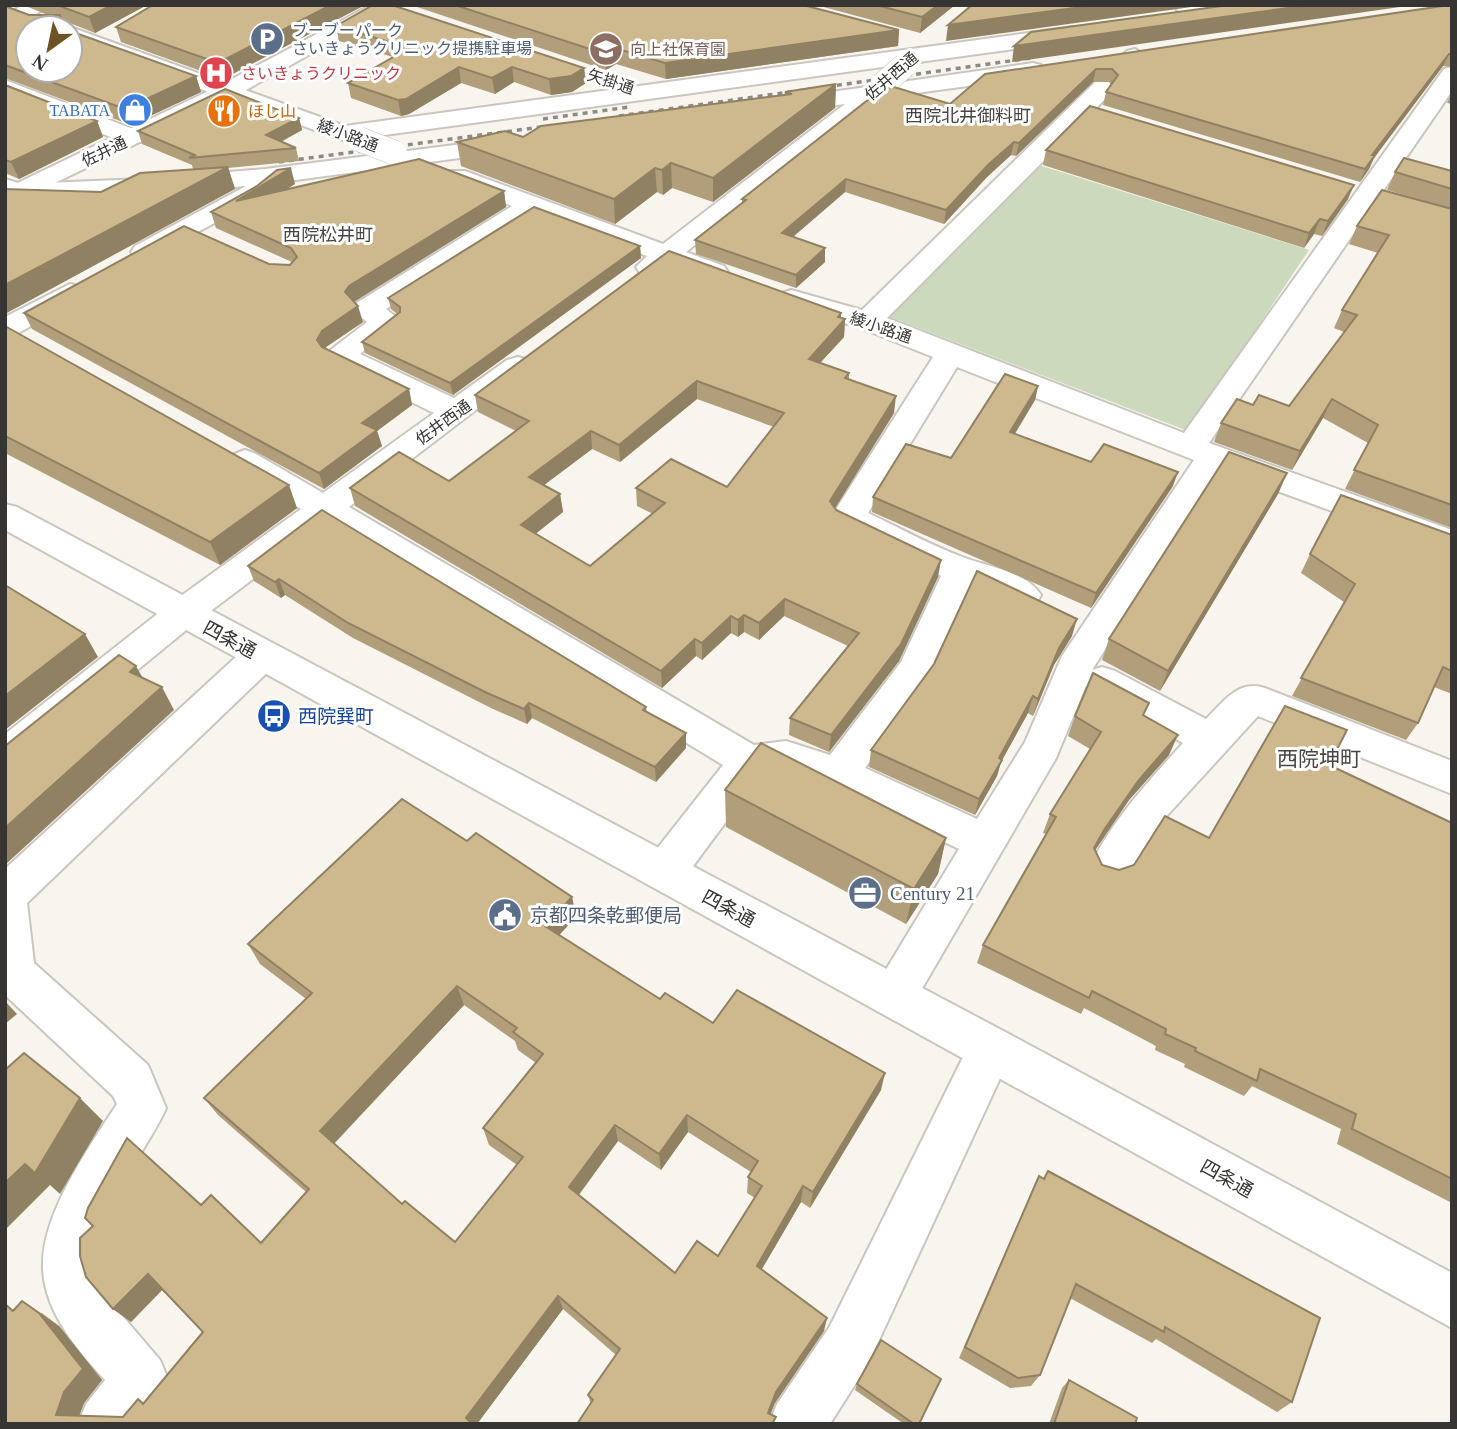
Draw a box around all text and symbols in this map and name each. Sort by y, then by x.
north arrow [14,14,84,84]
parking icon: ブーブーパーク さいきょうクリニック提携駐車場 [248,20,286,58]
place label: ブーブーパーク さいきょうクリニック提携駐車場 [292,22,532,57]
school or university icon: 向上社保育園 [587,30,625,68]
place label: 向上社保育園 [630,41,726,58]
street label: 佐井西通 [862,49,921,104]
text: N [28,50,51,75]
hospital icon: さいきょうクリニック [197,54,235,92]
place label: さいきょうクリニック [241,65,401,82]
street label: 矢掛通 [585,66,636,97]
shop icon: TABATA [116,91,154,129]
restaurant icon: ほし山 [205,92,243,130]
place label: TABATA [49,102,110,119]
place label: ほし山 [248,103,296,120]
district label: 西院北井御料町 [905,106,1031,126]
street label: 綾小路通 [315,116,381,155]
street label: 佐井通 [79,133,130,170]
district label: 西院松井町 [283,225,373,245]
street label: 綾小路通 [848,309,914,346]
street label: 佐井西通 [412,397,474,448]
street label: 四条通 [200,617,260,662]
bus stop icon: 西院巽町 [255,697,293,735]
place label: 西院巽町 [298,706,374,727]
district label: 西院坤町 [1277,747,1361,771]
office icon: Century 21 [846,874,884,912]
place label: Century 21 [890,883,975,904]
street label: 四条通 [699,886,759,931]
public building icon: 京都四条乾郵便局 [486,896,524,934]
place label: 京都四条乾郵便局 [530,905,682,926]
street label: 四条通 [1197,1155,1257,1201]

